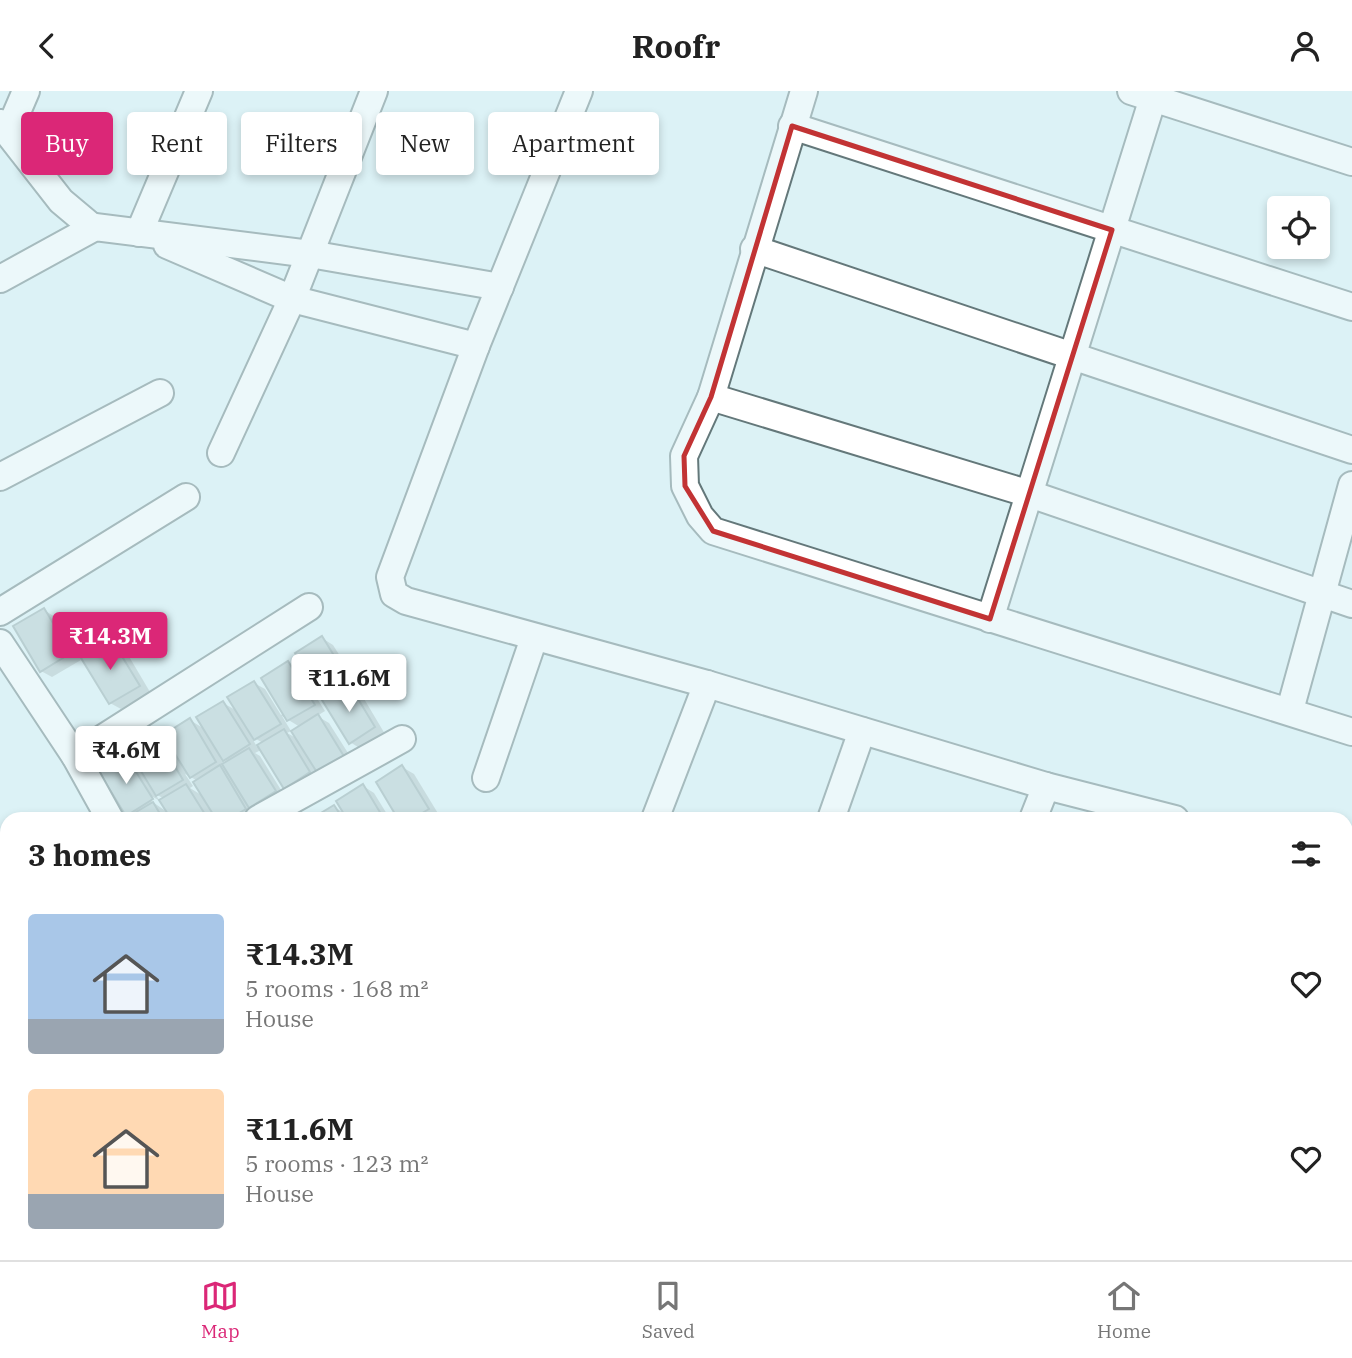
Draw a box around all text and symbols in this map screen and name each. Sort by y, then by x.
text: Roofr [632,25,720,67]
icon: back [28,27,66,65]
icon: person [1286,27,1324,65]
chip: Buy [21,112,113,175]
chip: Rent [127,112,227,175]
chip: Filters [241,112,362,175]
chip: New [376,112,474,175]
chip: Apartment [488,112,659,175]
map controls [1267,196,1330,259]
button: locate [1267,196,1330,259]
pin: ₹14.3M [53,613,167,672]
text: ₹14.3M [68,620,152,650]
pin: ₹11.6M [292,655,406,714]
text: ₹11.6M [307,662,391,692]
pin: ₹4.6M [77,727,175,786]
text: ₹4.6M [91,734,161,764]
text: 3 homes [28,835,151,874]
icon: filters [1287,835,1325,873]
text: ₹14.3M [245,934,354,973]
icon: home [84,942,168,1026]
icon: heart [1287,965,1325,1003]
text: 5 rooms · 168 m² [245,973,428,1003]
text: House [245,1003,314,1033]
text: ₹11.6M [245,1109,354,1148]
icon: home [84,1117,168,1201]
icon: heart [1287,1140,1325,1178]
text: 5 rooms · 123 m² [245,1148,428,1178]
text: House [245,1178,314,1208]
tab: Map [201,1277,240,1343]
tab: Saved [642,1277,695,1343]
tab: Home [1097,1277,1151,1343]

